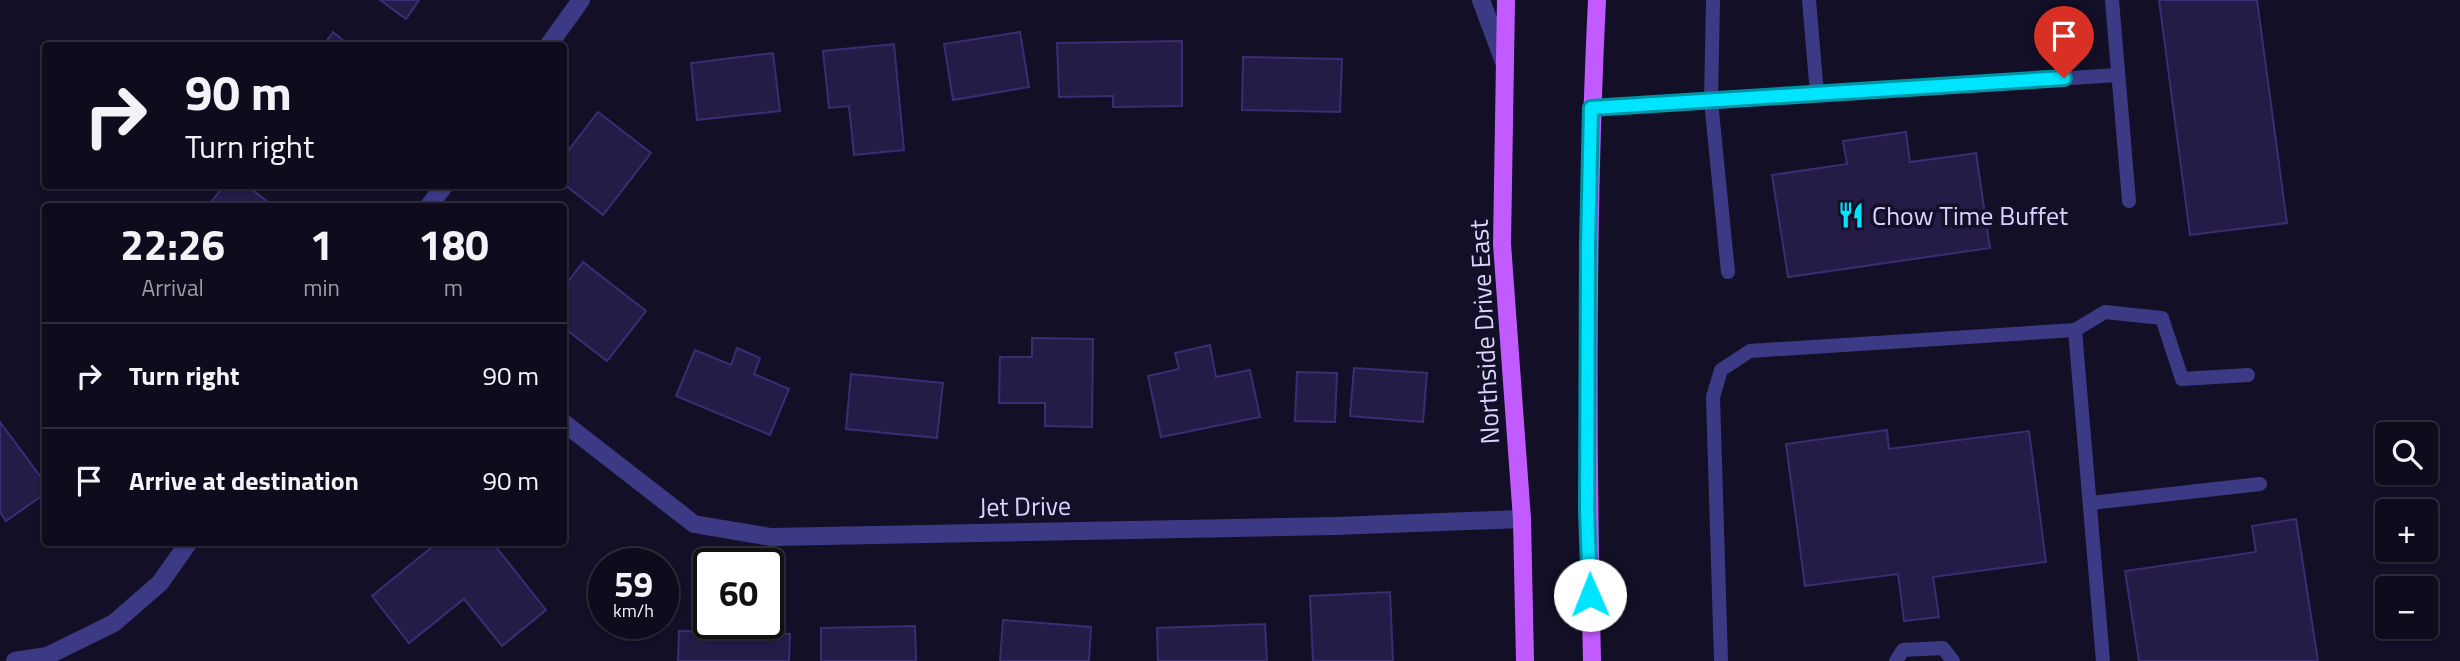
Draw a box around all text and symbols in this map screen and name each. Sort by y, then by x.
pin [2034,6,2094,78]
icon: arrive [2045,17,2083,55]
text: 90 m [185,54,292,129]
icon: right [70,70,161,161]
text: Turn right [185,122,314,170]
place label: Chow Time Buffet [1872,196,2068,235]
restaurant icon: Chow Time Buffet [1836,200,1866,230]
text: 22:26 [120,212,225,276]
text: 1 [310,212,333,276]
text: 180 [418,212,489,276]
street label: Northside Drive East [1459,219,1509,445]
text: Arrival [141,270,204,305]
text: min [303,270,340,305]
text: m [444,270,463,305]
text: Turn right [129,356,240,395]
text: 90 m [482,356,539,395]
icon: right [70,357,108,395]
map controls [2375,422,2438,639]
button: search [2375,422,2438,485]
text: Arrive at destination [129,461,359,500]
text: 90 m [482,461,539,500]
icon: arrive [70,462,108,500]
street label: Jet Drive [979,486,1071,526]
button: + [2375,499,2438,562]
speed limit sign: 60 [693,548,784,639]
text: 59 [614,557,653,611]
position arrow [1553,558,1627,632]
button: − [2375,576,2438,639]
text: km/h [613,597,654,624]

